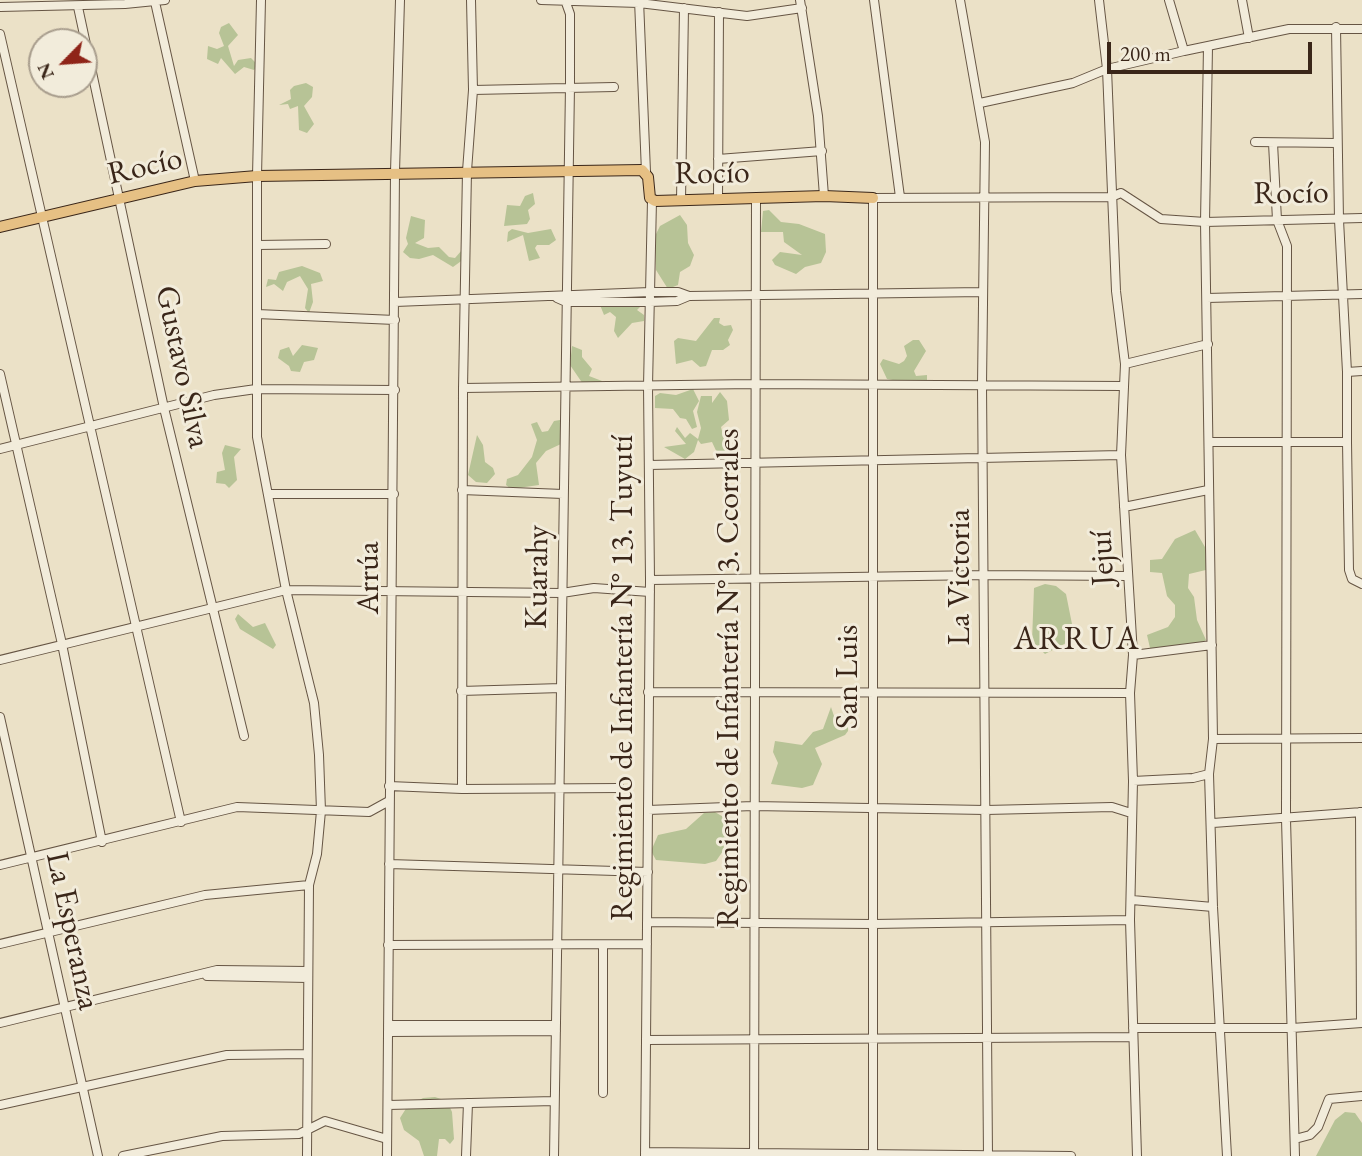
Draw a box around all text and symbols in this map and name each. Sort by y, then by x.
north arrow [28,28,98,98]
scale bar [1110,28,1315,72]
text: 200 m [1120,40,1171,67]
text: N [31,59,60,83]
street label: Rocío [104,140,186,194]
street label: Rocío [674,154,750,194]
street label: Rocío [1253,174,1329,214]
street label: Gustavo Silva [146,282,218,452]
street label: Regimiento de Infantería N° 3. Ccorrales [710,428,748,928]
street label: Regimiento de Infantería N° 13. Tuyutí [604,435,642,921]
street label: La Victoria [941,509,979,645]
street label: Kuarahy [518,525,558,629]
street label: Jejuí [1082,529,1124,587]
street label: Arrúa [350,541,388,615]
district label: ARRUA [1014,620,1140,660]
street label: San Luis [829,625,867,729]
street label: La Esperanza [37,849,107,1013]

